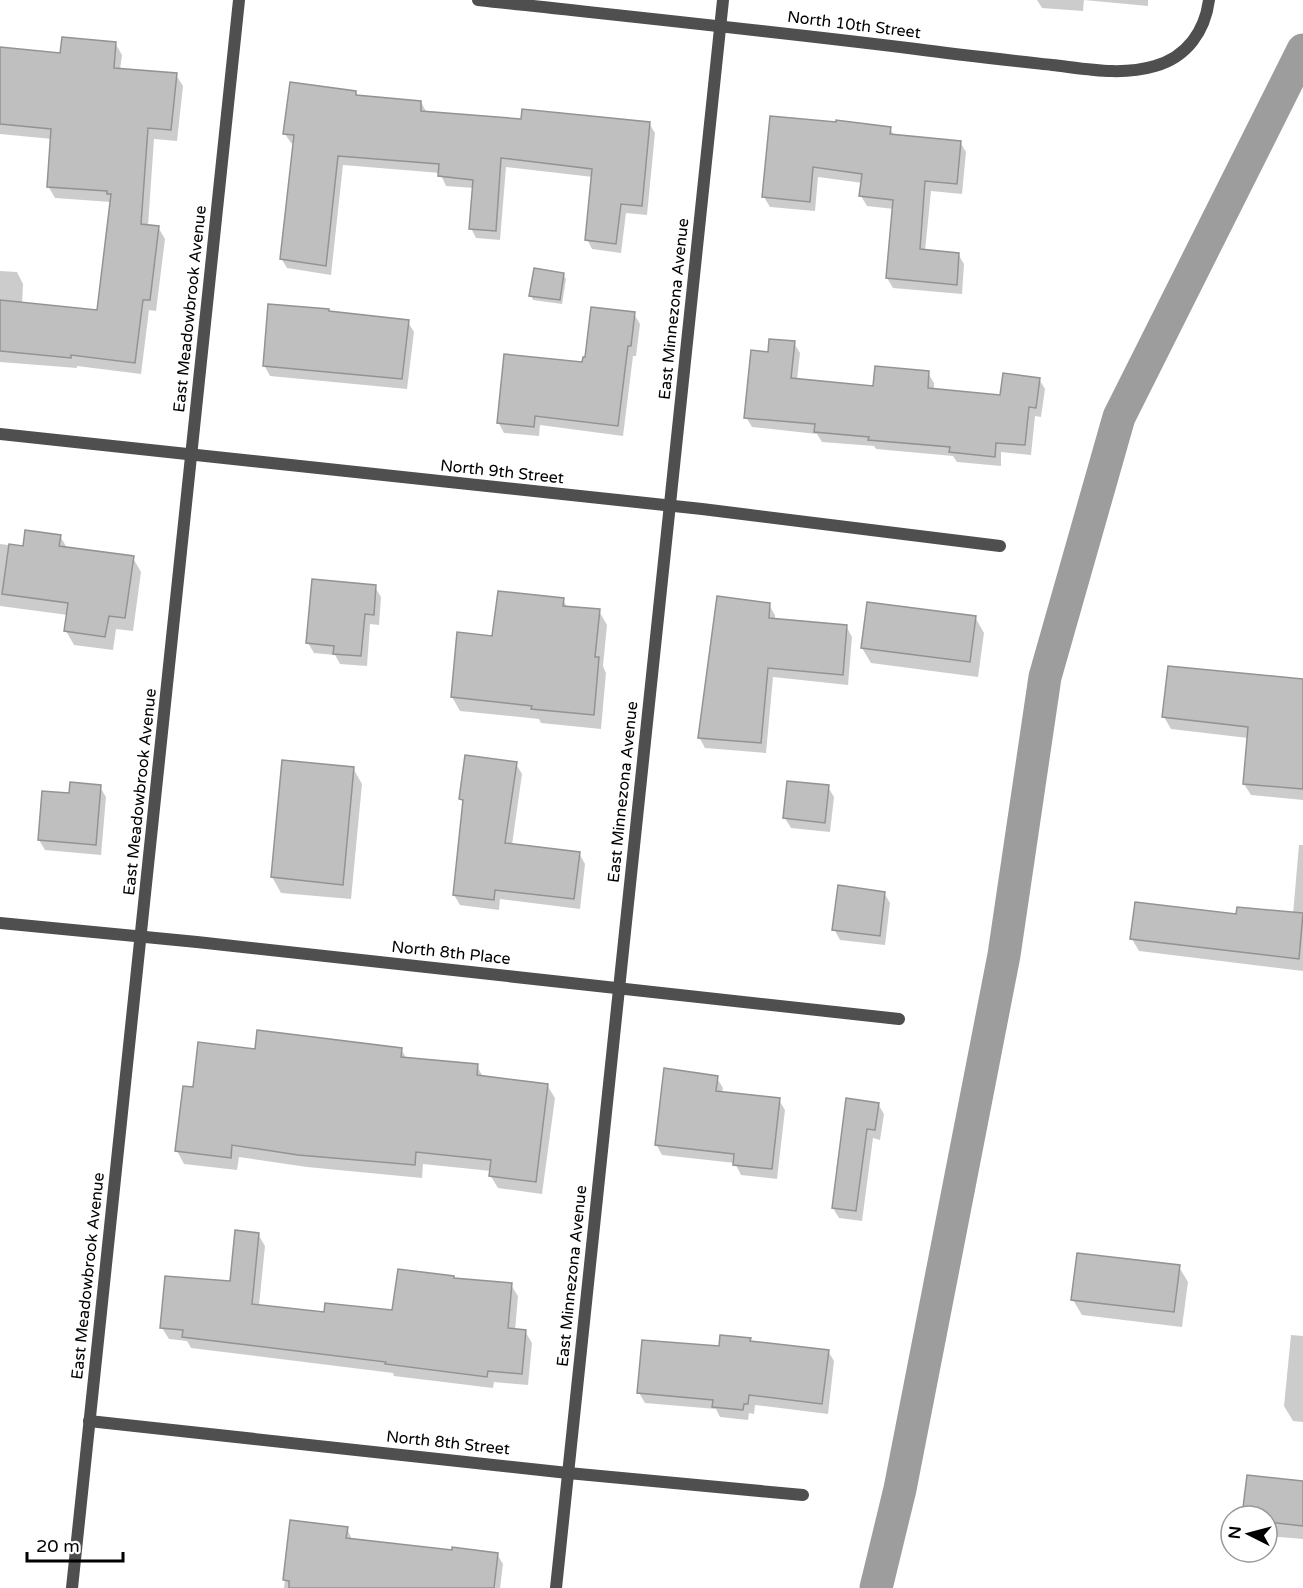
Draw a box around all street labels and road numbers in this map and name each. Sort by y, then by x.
street label: North 10th Street [786,7,922,43]
street label: East Meadowbrook Avenue [169,204,211,414]
street label: East Minnezona Avenue [655,217,693,401]
street label: North 9th Street [439,456,565,488]
street label: East Meadowbrook Avenue [119,687,161,897]
street label: East Minnezona Avenue [604,700,642,884]
street label: North 8th Place [390,937,512,969]
street label: East Meadowbrook Avenue [67,1171,109,1381]
street label: East Minnezona Avenue [553,1184,591,1368]
street label: North 8th Street [385,1427,511,1459]

